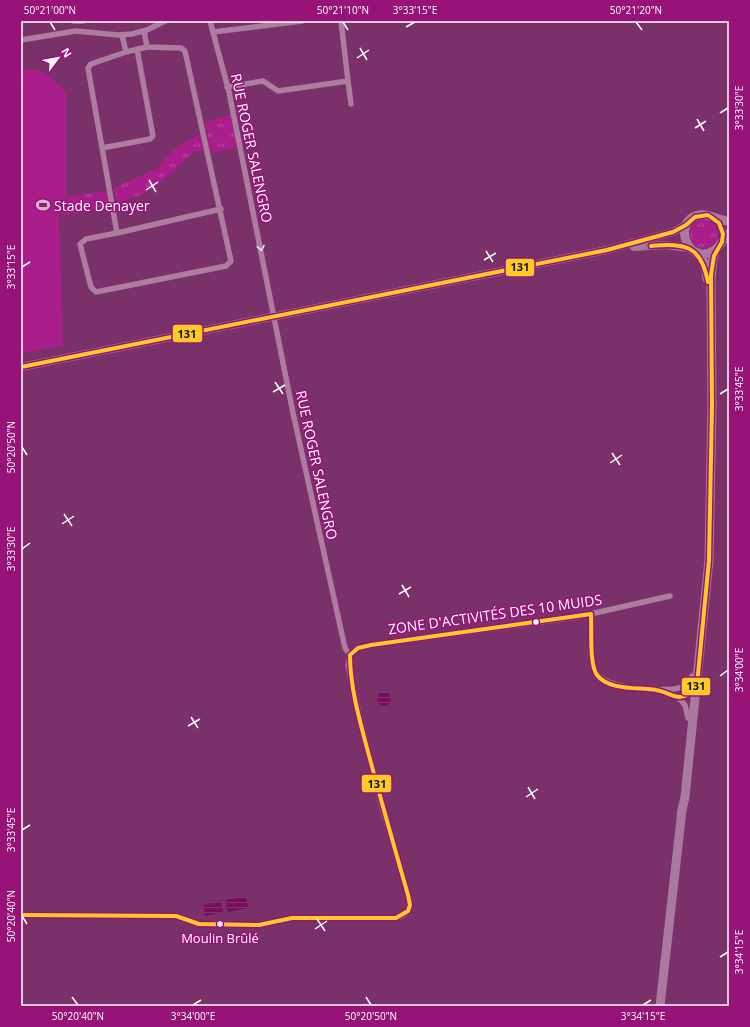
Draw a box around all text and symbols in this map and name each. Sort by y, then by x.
text: 50°21'00"N [24,3,76,17]
text: 50°21'10"N [317,3,369,17]
text: 3°33'15"E [393,3,437,17]
text: 50°21'20"N [610,3,662,17]
north arrow [38,38,78,78]
text: N [58,45,76,60]
street label: RUE ROGER SALENGRO [227,72,277,224]
text: 3°33'30"E [732,86,746,130]
place label: Stade Denayer [54,196,150,215]
sports icon: Stade Denayer [35,197,51,213]
text: 3°33'15"E [4,245,18,289]
one-way arrow [256,245,264,252]
line badge: 131 [505,258,535,277]
text: 131 [511,259,529,274]
line badge: 131 [172,324,203,343]
text: 131 [178,326,196,341]
text: 3°33'45"E [732,367,746,411]
street label: RUE ROGER SALENGRO [292,389,342,541]
text: 50°20'50"N [4,421,18,473]
text: 3°33'30"E [4,527,18,571]
street label: ZONE D'ACTIVITÉS DES 10 MUIDS [387,590,603,638]
unlabelled marker [531,617,541,627]
text: 3°34'00"E [732,648,746,692]
line badge: 131 [681,677,711,696]
text: 131 [687,678,705,693]
line badge: 131 [361,774,392,793]
text: 131 [368,776,386,791]
text: 3°33'45"E [4,808,18,852]
text: 50°20'40"N [4,890,18,942]
marker: Moulin Brûlé [215,919,225,929]
place label: Moulin Brûlé [181,929,259,947]
text: 3°34'15"E [732,930,746,974]
text: 50°20'40"N [52,1009,104,1023]
text: 3°34'00"E [171,1009,215,1023]
text: 50°20'50"N [345,1009,397,1023]
text: 3°34'15"E [621,1009,665,1023]

